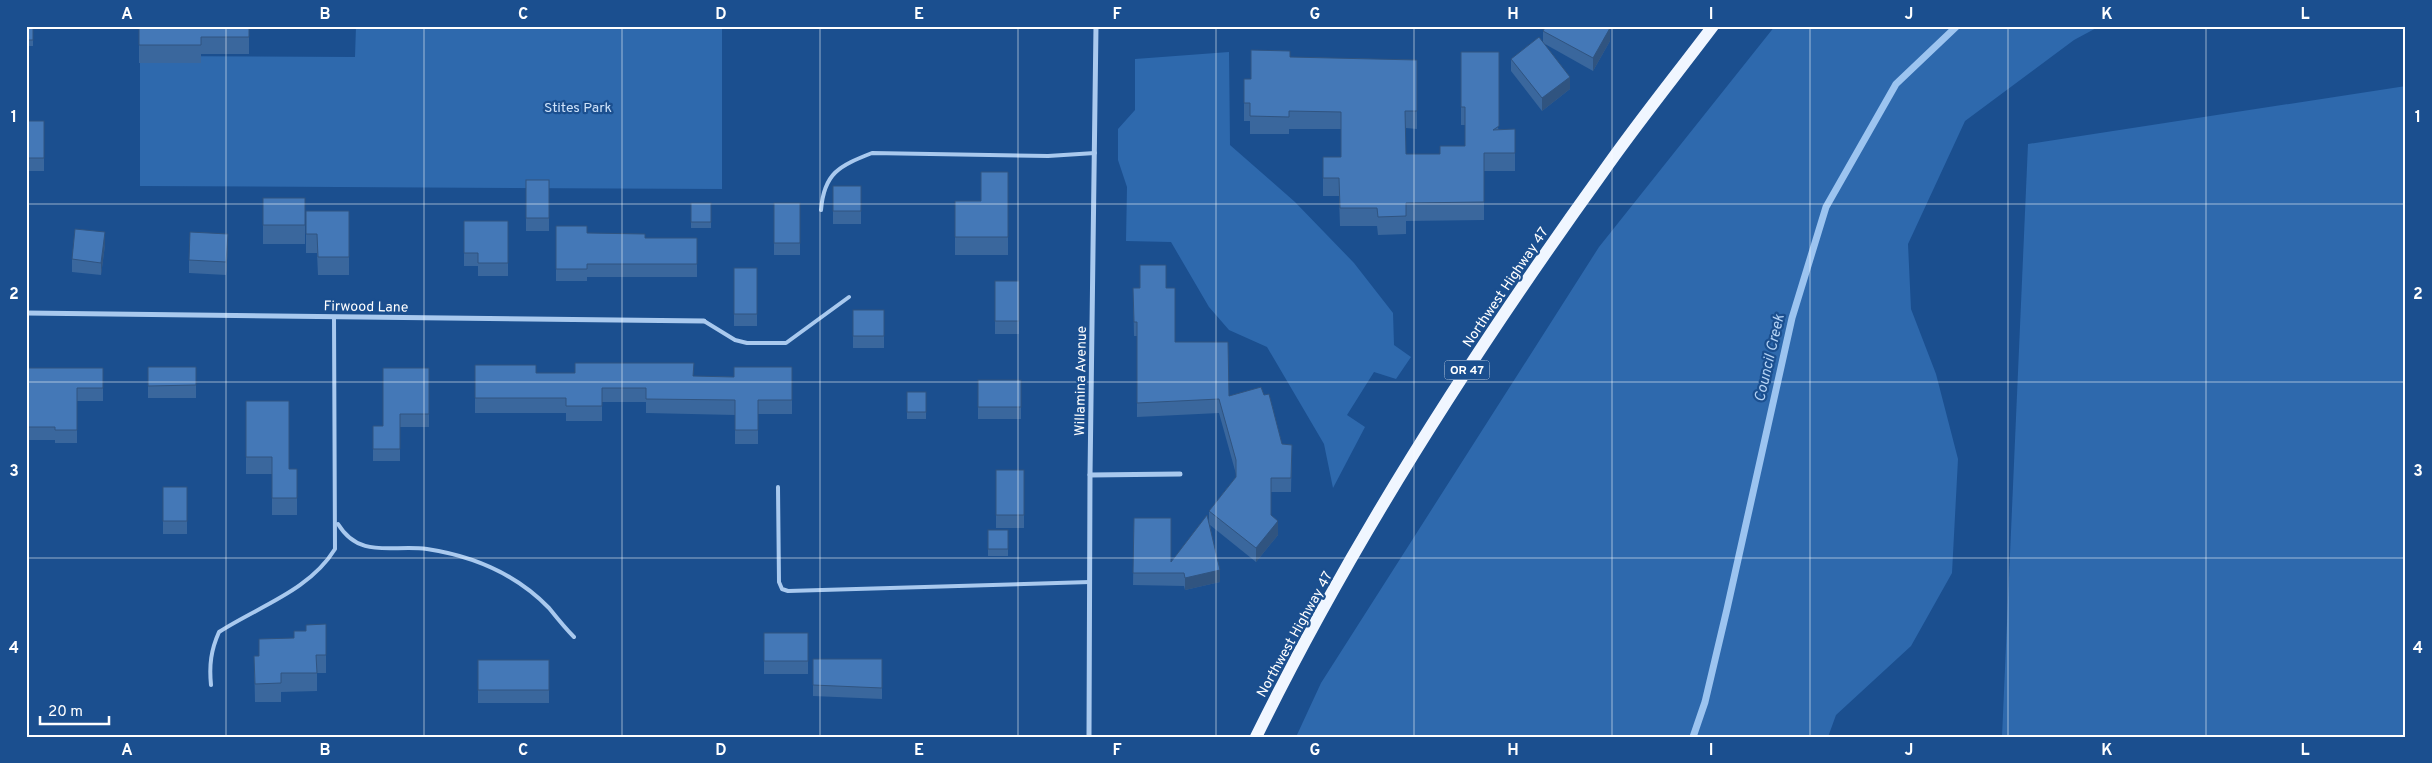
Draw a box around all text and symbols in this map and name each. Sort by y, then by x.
text: A [121,5,133,25]
text: B [319,5,331,25]
text: C [518,5,528,25]
text: D [715,5,727,25]
text: E [914,5,924,25]
text: F [1112,5,1122,25]
text: G [1310,5,1320,25]
text: H [1507,5,1519,25]
text: I [1709,5,1713,25]
text: J [1905,5,1913,25]
text: K [2101,5,2113,25]
text: L [2300,5,2310,25]
park label: Stites Park [544,100,612,117]
text: 1 [11,108,17,128]
text: 1 [2415,108,2421,128]
street label: Northwest Highway 47 [1460,225,1553,351]
text: 2 [9,285,19,305]
text: 2 [2413,285,2423,305]
street label: Firwood Lane [323,298,409,317]
water label: Council Creek [1751,312,1790,404]
street label: Willamina Avenue [1072,326,1091,436]
road number: OR 47 [1444,360,1490,380]
text: 3 [9,462,19,482]
text: 3 [2413,462,2423,482]
street label: Northwest Highway 47 [1254,569,1337,701]
text: 4 [9,639,19,659]
text: 4 [2413,639,2423,659]
scale bar [40,693,109,725]
text: 20 m [48,703,83,722]
text: A [121,741,133,761]
text: B [319,741,331,761]
text: C [518,741,528,761]
text: D [715,741,727,761]
text: E [914,741,924,761]
text: F [1112,741,1122,761]
text: G [1310,741,1320,761]
text: H [1507,741,1519,761]
text: I [1709,741,1713,761]
text: J [1905,741,1913,761]
text: K [2101,741,2113,761]
text: L [2300,741,2310,761]

